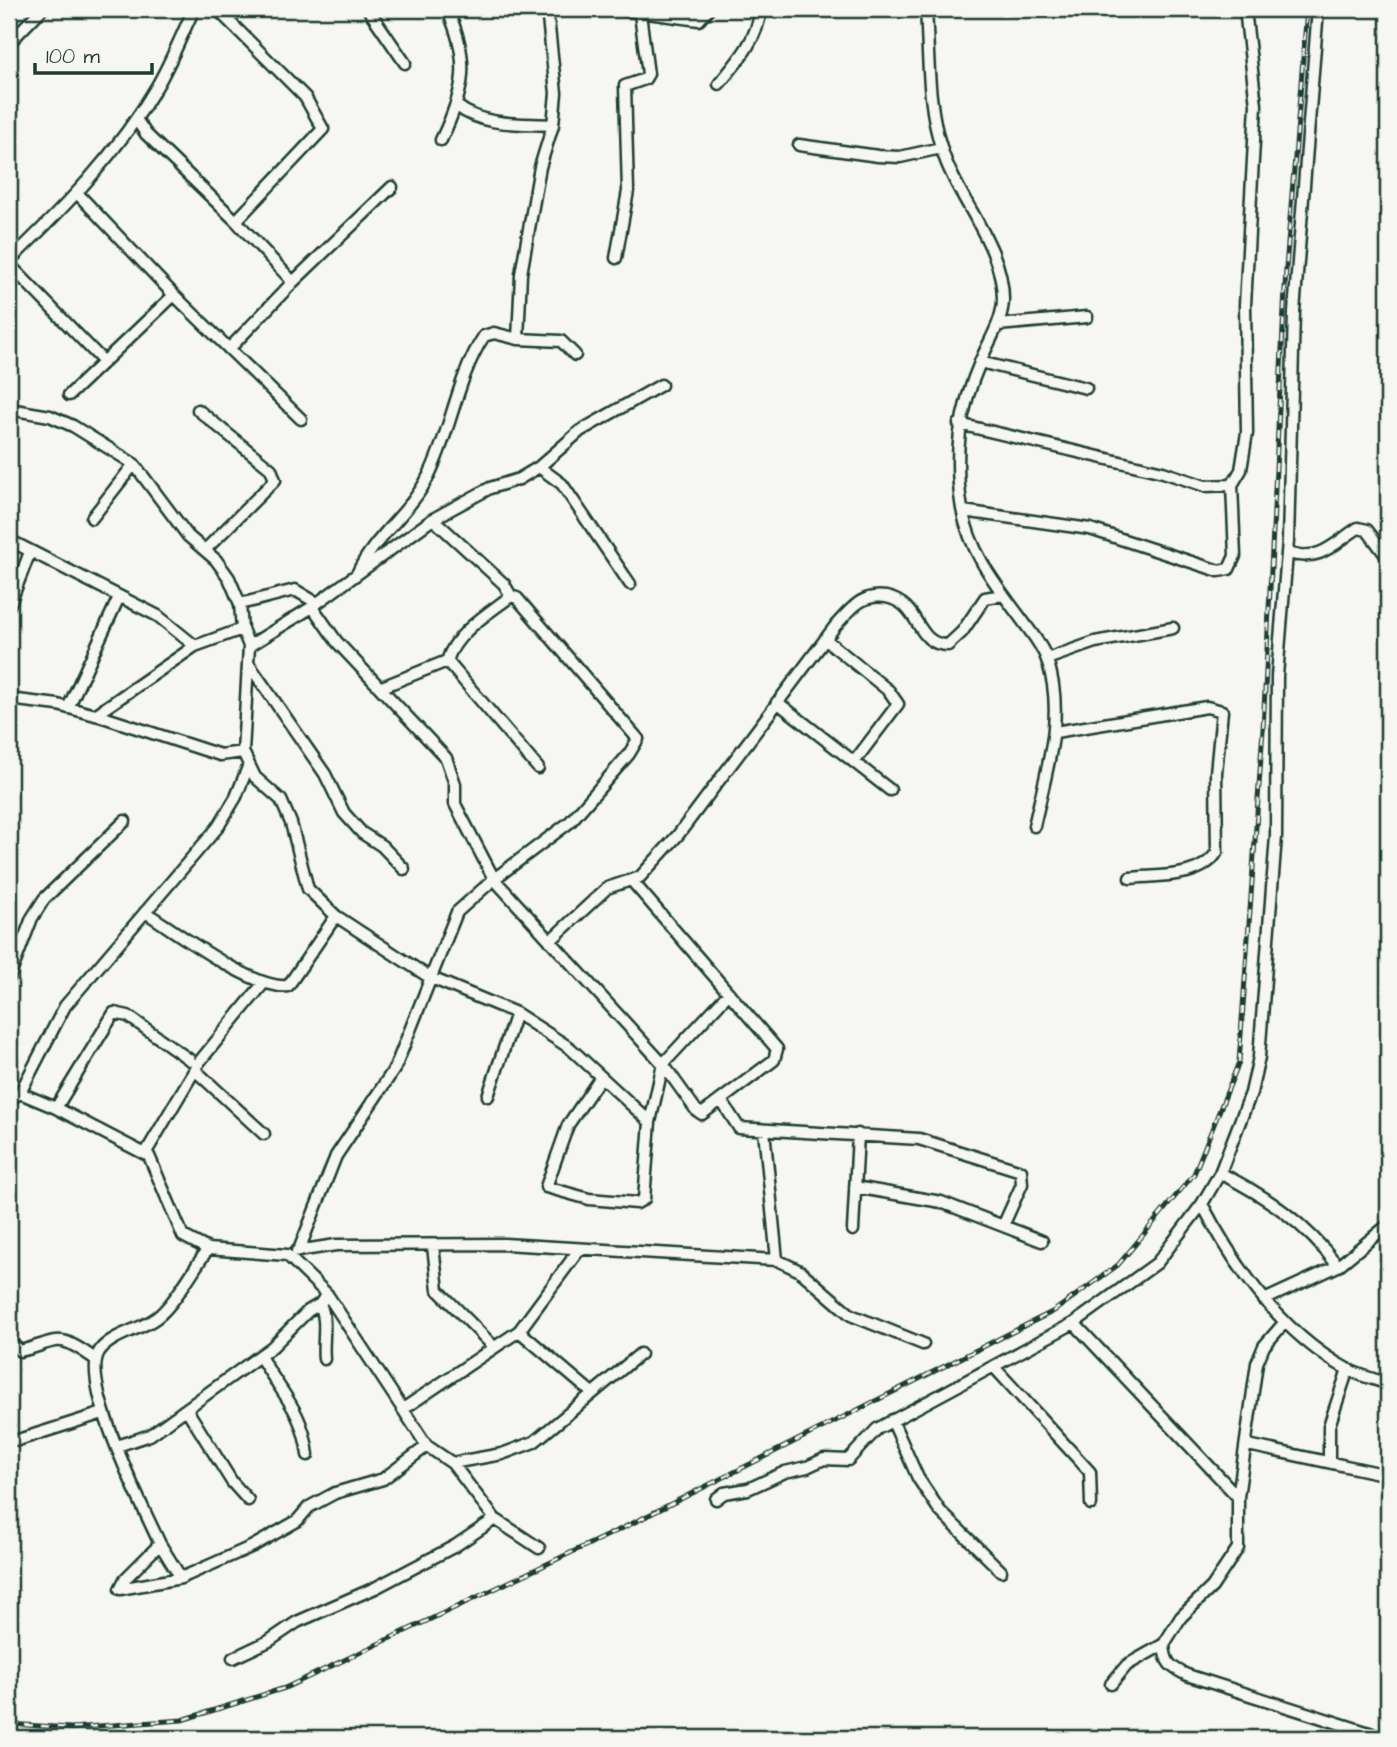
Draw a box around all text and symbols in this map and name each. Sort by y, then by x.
scale bar [35,32,152,76]
text: 100 m [46,42,101,71]

